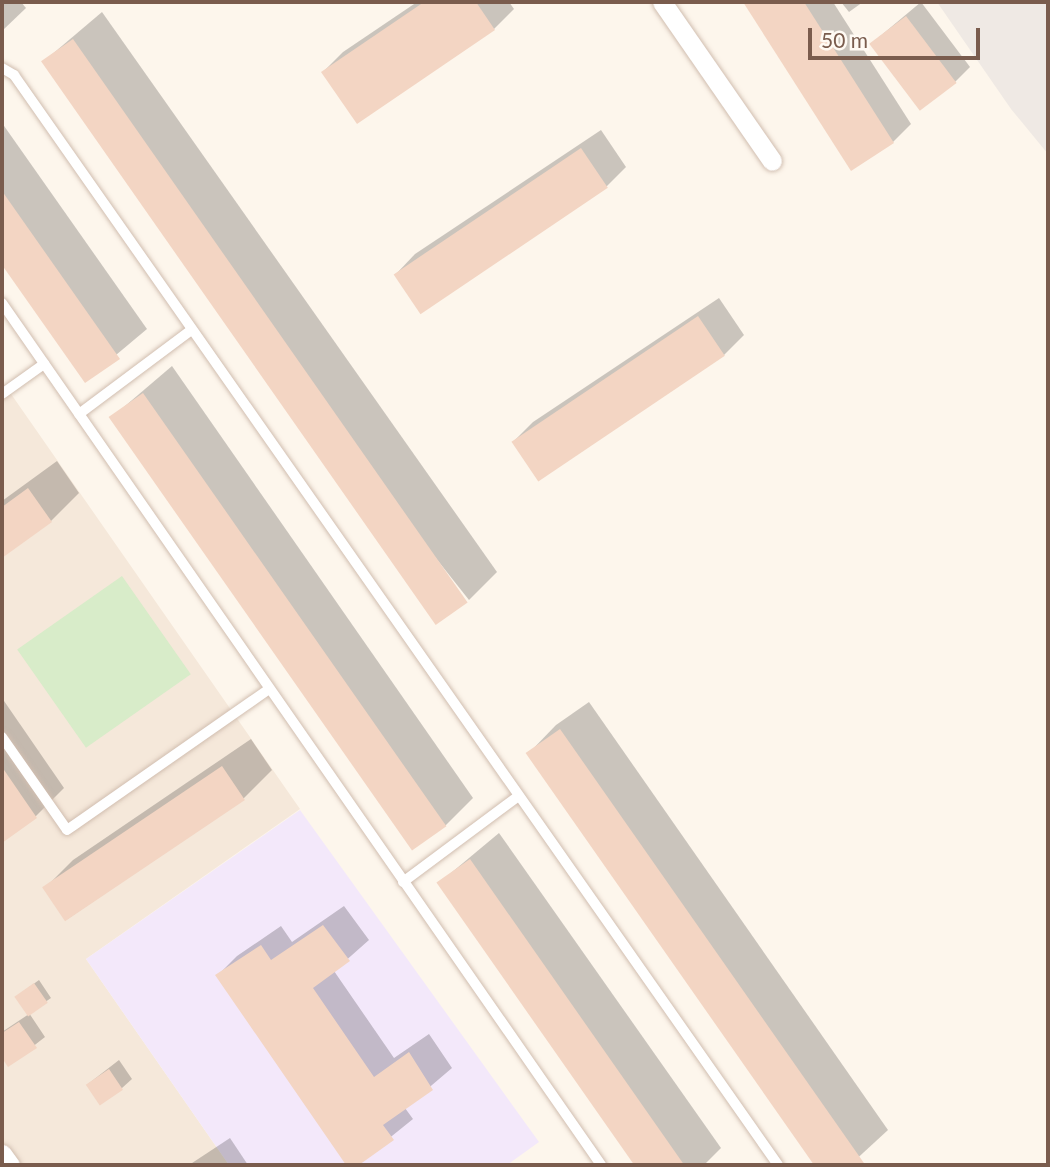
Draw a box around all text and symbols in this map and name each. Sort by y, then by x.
scale bar [812,14,984,58]
text: 50 m [821,27,868,52]

